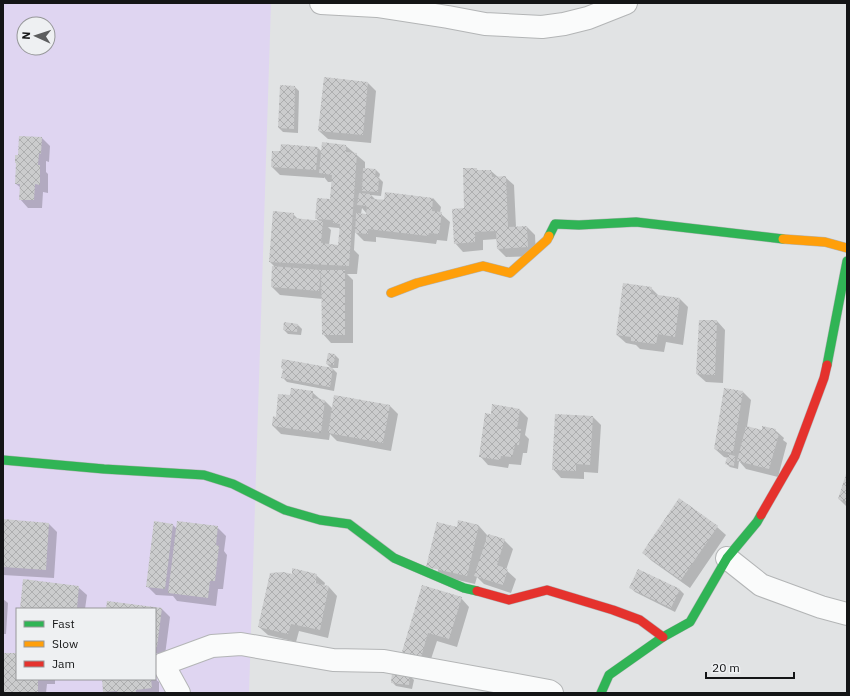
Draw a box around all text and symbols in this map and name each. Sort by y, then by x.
north arrow [16,16,56,56]
text: N [19,31,33,40]
legend [16,608,156,680]
text: Fast [52,616,75,631]
text: Slow [52,636,78,651]
scale bar [706,654,794,680]
text: Jam [52,656,75,671]
text: 20 m [712,660,740,675]

